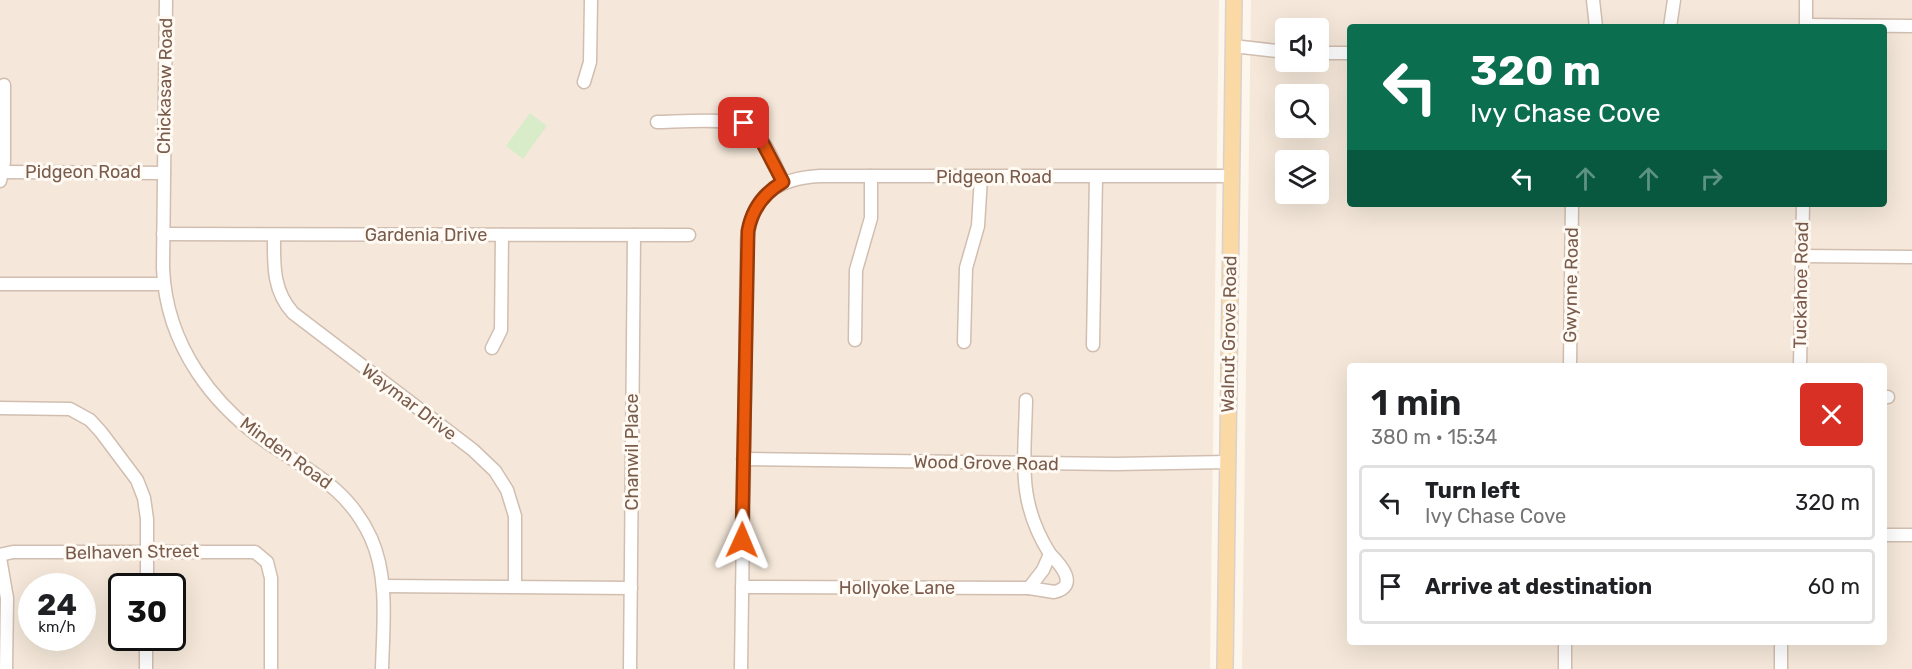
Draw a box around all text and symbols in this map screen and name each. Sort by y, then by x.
street label: Chickasaw Road [153,18,177,154]
map controls [1275,18,1329,204]
button: sound [1275,18,1329,72]
text: 320 m [1470,46,1601,96]
icon: left [1371,48,1449,126]
button: search [1275,84,1329,138]
pin [718,97,769,148]
text: Ivy Chase Cove [1470,97,1661,129]
icon: arrive [727,106,760,139]
button: layers [1275,150,1329,204]
street label: Pidgeon Road [25,161,141,183]
icon: left [1506,162,1539,195]
icon: ahead [1569,162,1602,195]
icon: ahead [1632,162,1665,195]
icon: right [1695,162,1728,195]
street label: Pidgeon Road [936,166,1052,188]
street label: Tuckahoe Road [1789,221,1813,349]
street label: Gardenia Drive [365,224,487,246]
street label: Gwynne Road [1559,227,1583,343]
street label: Walnut Grove Road [1217,255,1241,413]
street label: Waymar Drive [357,359,461,445]
text: 1 min [1371,381,1462,424]
button: close [1800,383,1863,446]
street label: Chanwil Place [621,393,643,511]
street label: Minden Road [236,412,336,494]
text: 380 m · 15:34 [1371,425,1498,449]
street label: Wood Grove Road [913,451,1059,475]
text: Turn left [1425,477,1520,504]
icon: left [1374,486,1407,519]
text: 320 m [1795,489,1860,516]
text: Ivy Chase Cove [1425,504,1566,528]
position arrow [710,508,774,572]
street label: Belhaven Street [65,540,199,564]
icon: arrive [1374,570,1407,603]
speed limit sign: 30 [108,573,186,651]
text: Arrive at destination [1425,573,1652,600]
text: 60 m [1808,573,1860,600]
street label: Hollyoke Lane [839,577,955,599]
text: 24 [37,587,77,623]
text: km/h [38,618,76,636]

